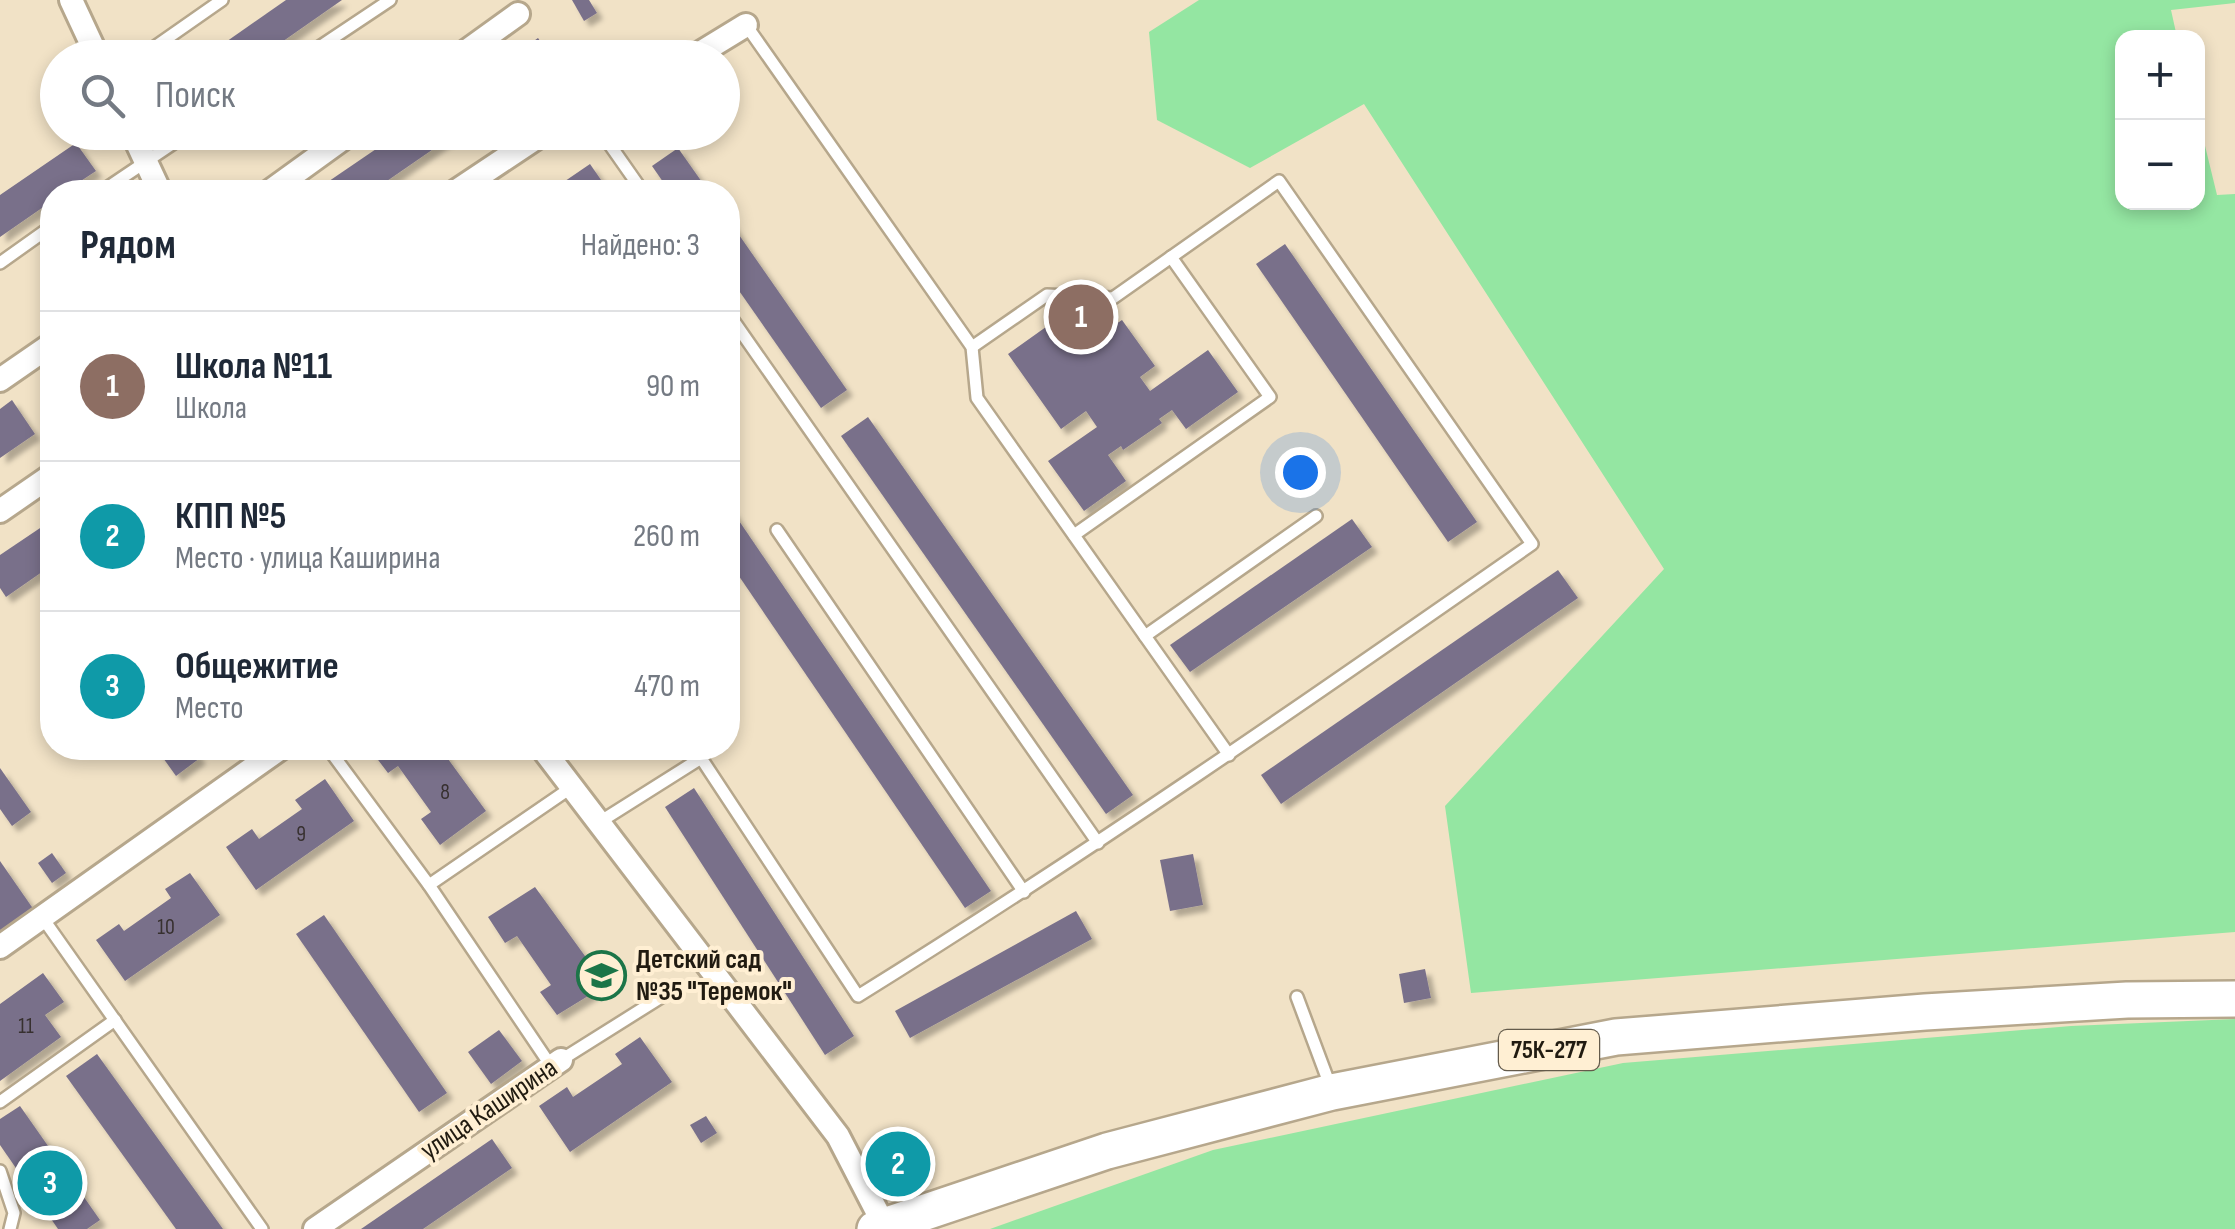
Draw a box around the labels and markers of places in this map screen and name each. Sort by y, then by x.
pin: 1 [1048,280,1114,354]
place label: Детский сад №35 "Теремок" [636,943,792,1008]
school or university icon: Детский сад №35 "Теремок" [575,949,627,1001]
pin: 2 [866,1126,930,1202]
pin: 3 [18,1146,82,1220]

